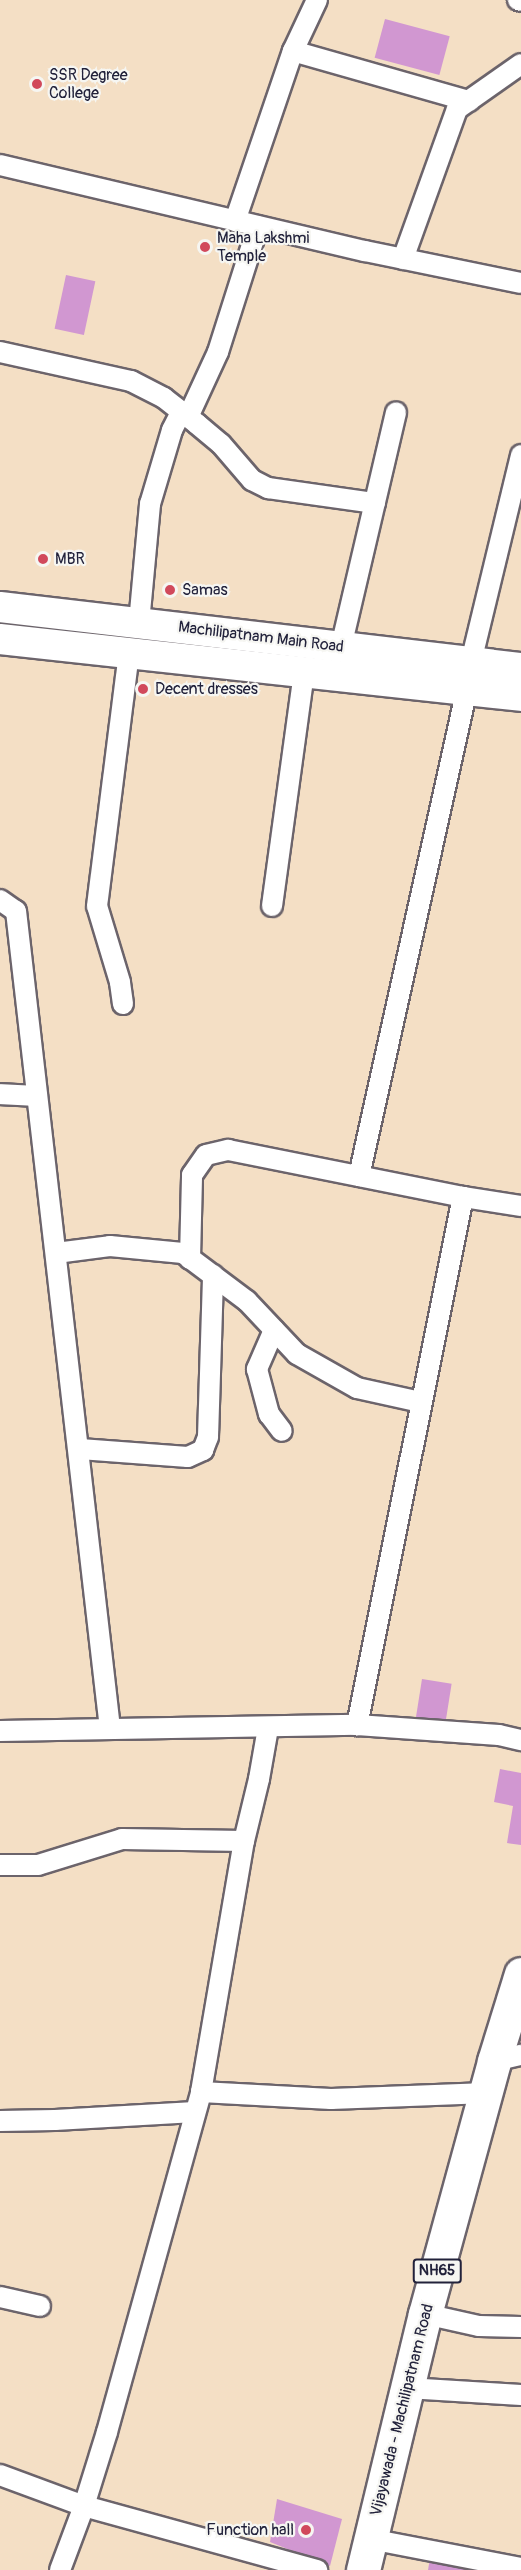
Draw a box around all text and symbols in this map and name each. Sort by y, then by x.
place label: SSR Degree College [49,65,128,103]
marker: SSR Degree College [30,77,44,91]
place label: Maha Lakshmi Temple [217,228,309,266]
marker: Maha Lakshmi Temple [198,240,212,254]
place label: MBR [55,549,85,569]
marker: MBR [36,552,50,566]
place label: Samas [182,580,228,600]
marker: Samas [163,583,177,597]
street label: Machilipatnam Main Road [177,617,345,657]
place label: Decent dresses [155,679,258,699]
marker: Decent dresses [136,682,150,696]
road number: NH65 [412,2259,462,2283]
street label: Vijayawada - Machilipatnam Road [366,2302,438,2518]
place label: Function hall [206,2520,294,2540]
marker: Function hall [299,2523,313,2537]

